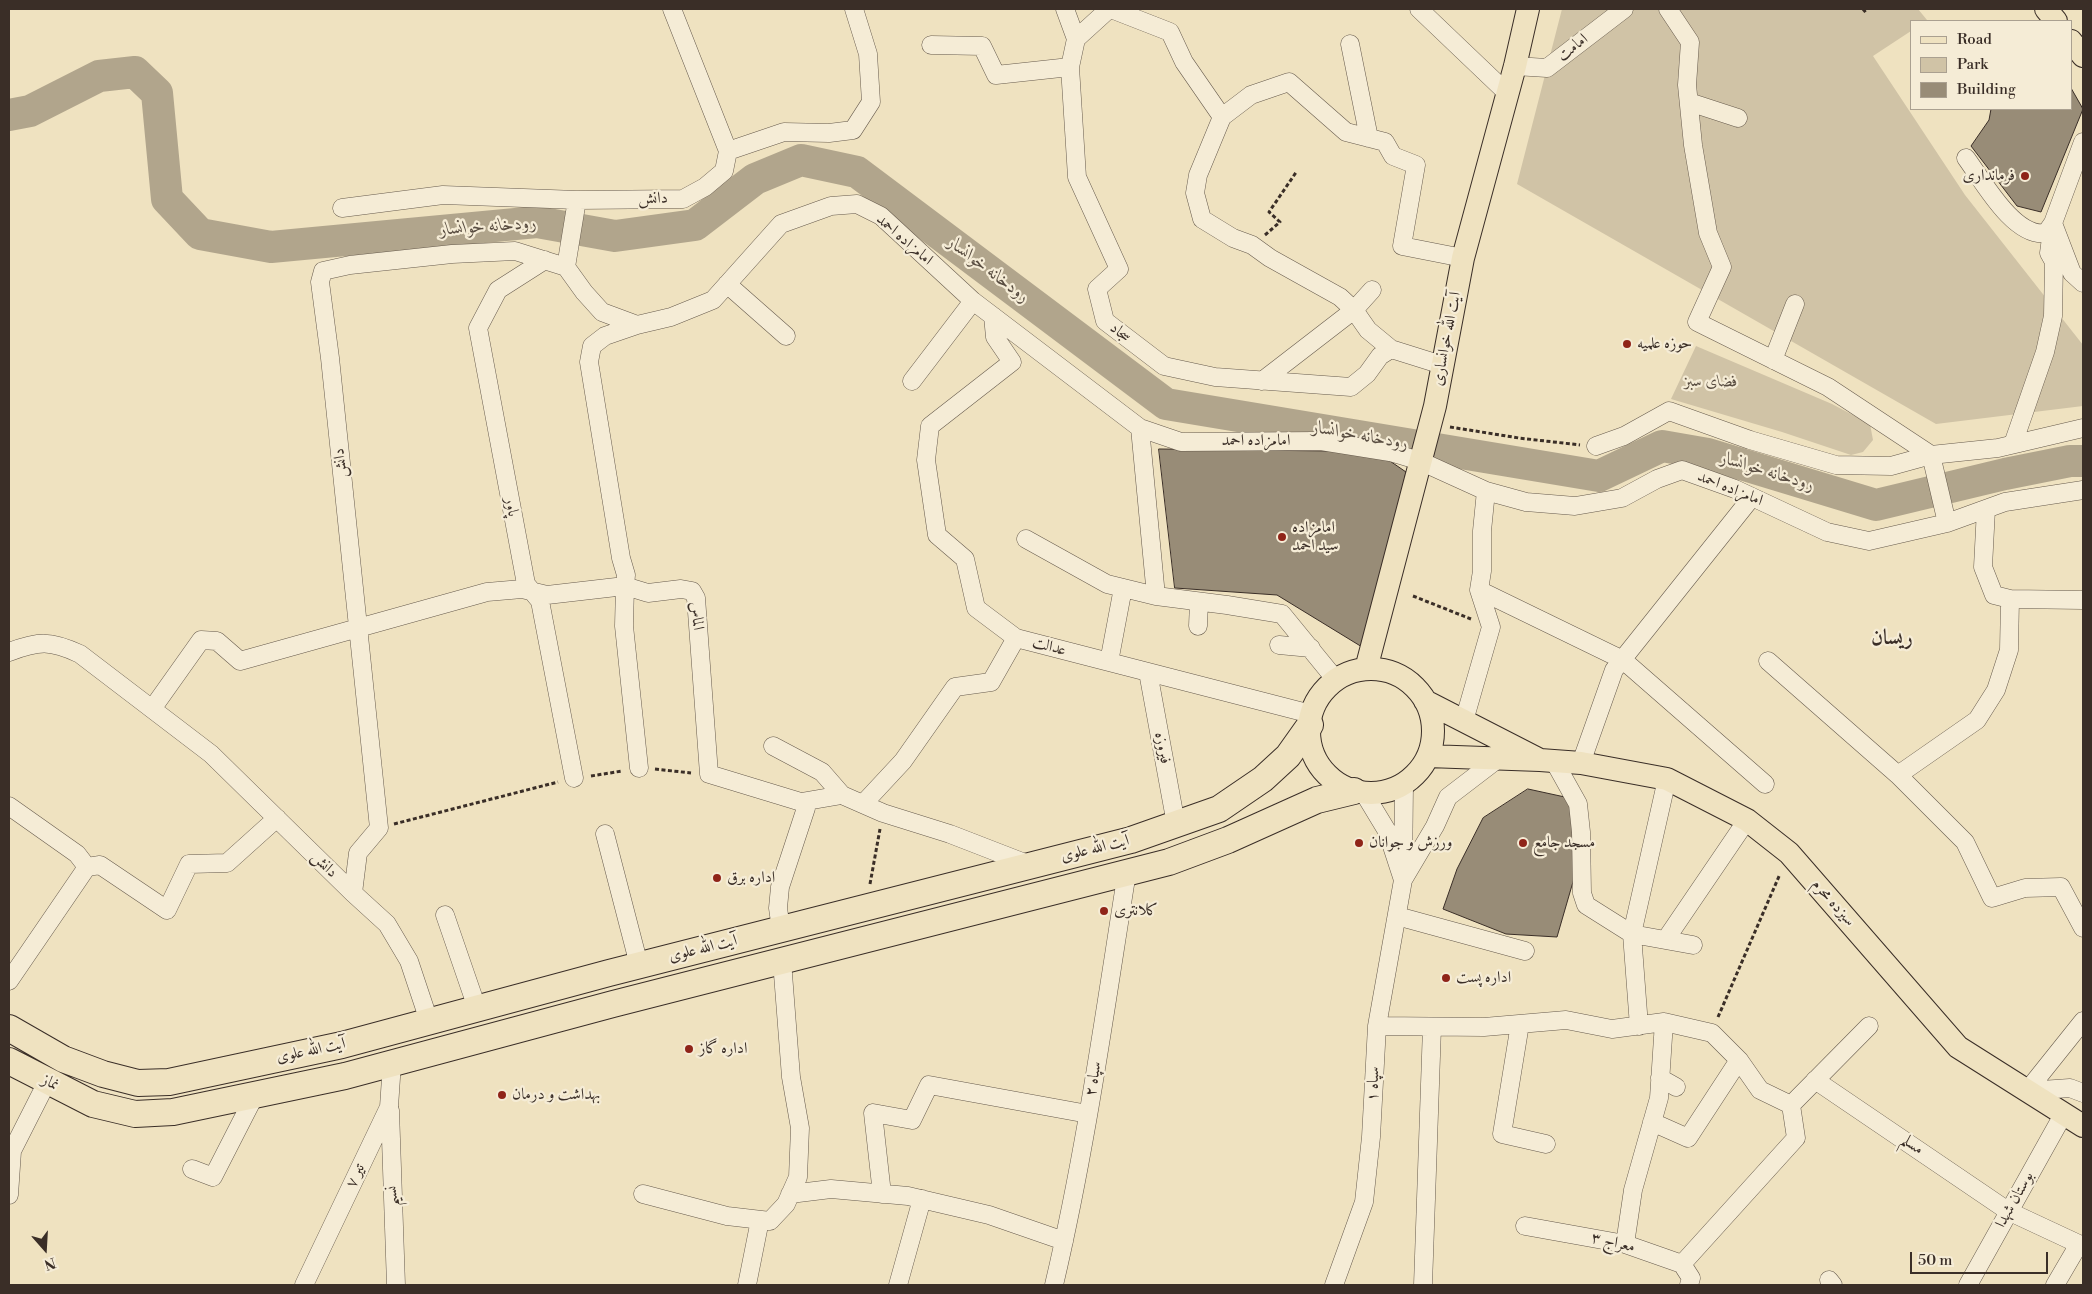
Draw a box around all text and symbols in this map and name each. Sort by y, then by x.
legend [1910,20,2072,110]
street label: امامت [1554,30,1592,66]
text: Road [1957,30,1992,49]
text: Park [1957,55,1988,74]
text: Building [1957,80,2016,99]
place label: فرمانداری [1962,166,2015,186]
marker: فرمانداری [2019,170,2031,182]
street label: دانش [638,189,668,209]
street label: امامزاده احمد [872,210,936,270]
water label: رودخانه خوانسار [439,213,537,241]
water label: رودخانه خوانسار [943,232,1033,308]
street label: آیت الله خوانساری [1428,290,1466,388]
street label: سجاد [1105,319,1135,347]
place label: حوزه علمیه [1637,334,1692,354]
marker: حوزه علمیه [1621,338,1633,350]
park label: فضای سبز [1684,372,1738,392]
water label: رودخانه خوانسار [1310,417,1410,455]
street label: امامزاده احمد [1221,431,1291,451]
street label: دانش [330,447,352,479]
water label: رودخانه خوانسار [1717,447,1817,497]
street label: امامزاده احمد [1694,467,1766,511]
street label: پاور [500,496,522,518]
place label: امامزاده سید احمد [1292,518,1339,556]
marker: امامزاده سید احمد [1276,531,1288,543]
street label: الماس [685,601,707,631]
district label: ریسان [1871,626,1913,652]
street label: عدالت [1030,633,1068,661]
street label: فیروزه [1150,730,1174,766]
street label: آیت الله علوی [1059,831,1131,867]
place label: ورزش و جوانان [1369,833,1452,853]
place label: مسجد جامع [1533,833,1595,853]
marker: ورزش و جوانان [1353,837,1365,849]
marker: مسجد جامع [1517,837,1529,849]
street label: دانش [307,848,341,882]
place label: اداره برق [727,868,775,888]
marker: اداره برق [711,872,723,884]
street label: سیزده محرم [1807,875,1859,931]
place label: کلانتری [1114,901,1158,921]
marker: کلانتری [1098,905,1110,917]
street label: آیت الله علوی [667,931,739,967]
place label: اداره پست [1456,968,1511,988]
marker: اداره پست [1440,972,1452,984]
street label: آیت الله علوی [275,1034,347,1068]
place label: اداره گاز [699,1039,747,1059]
marker: اداره گاز [683,1043,695,1055]
street label: سپاه ۲ [1081,1060,1107,1098]
street label: سپاه ۱ [1363,1066,1385,1102]
street label: نماز [38,1071,62,1095]
place label: بهداشت و درمان [512,1085,600,1105]
marker: بهداشت و درمان [496,1089,508,1101]
street label: مسلم [1897,1131,1927,1159]
street label: ۷ تیر [342,1161,370,1191]
street label: بوستان شهدا [1992,1168,2038,1232]
street label: نسیم [383,1186,403,1206]
north arrow [20,1224,70,1274]
street label: معراج ۳ [1589,1229,1637,1257]
scale bar [1912,1242,2050,1274]
text: 50 m [1918,1251,1952,1270]
text: N [42,1253,58,1273]

